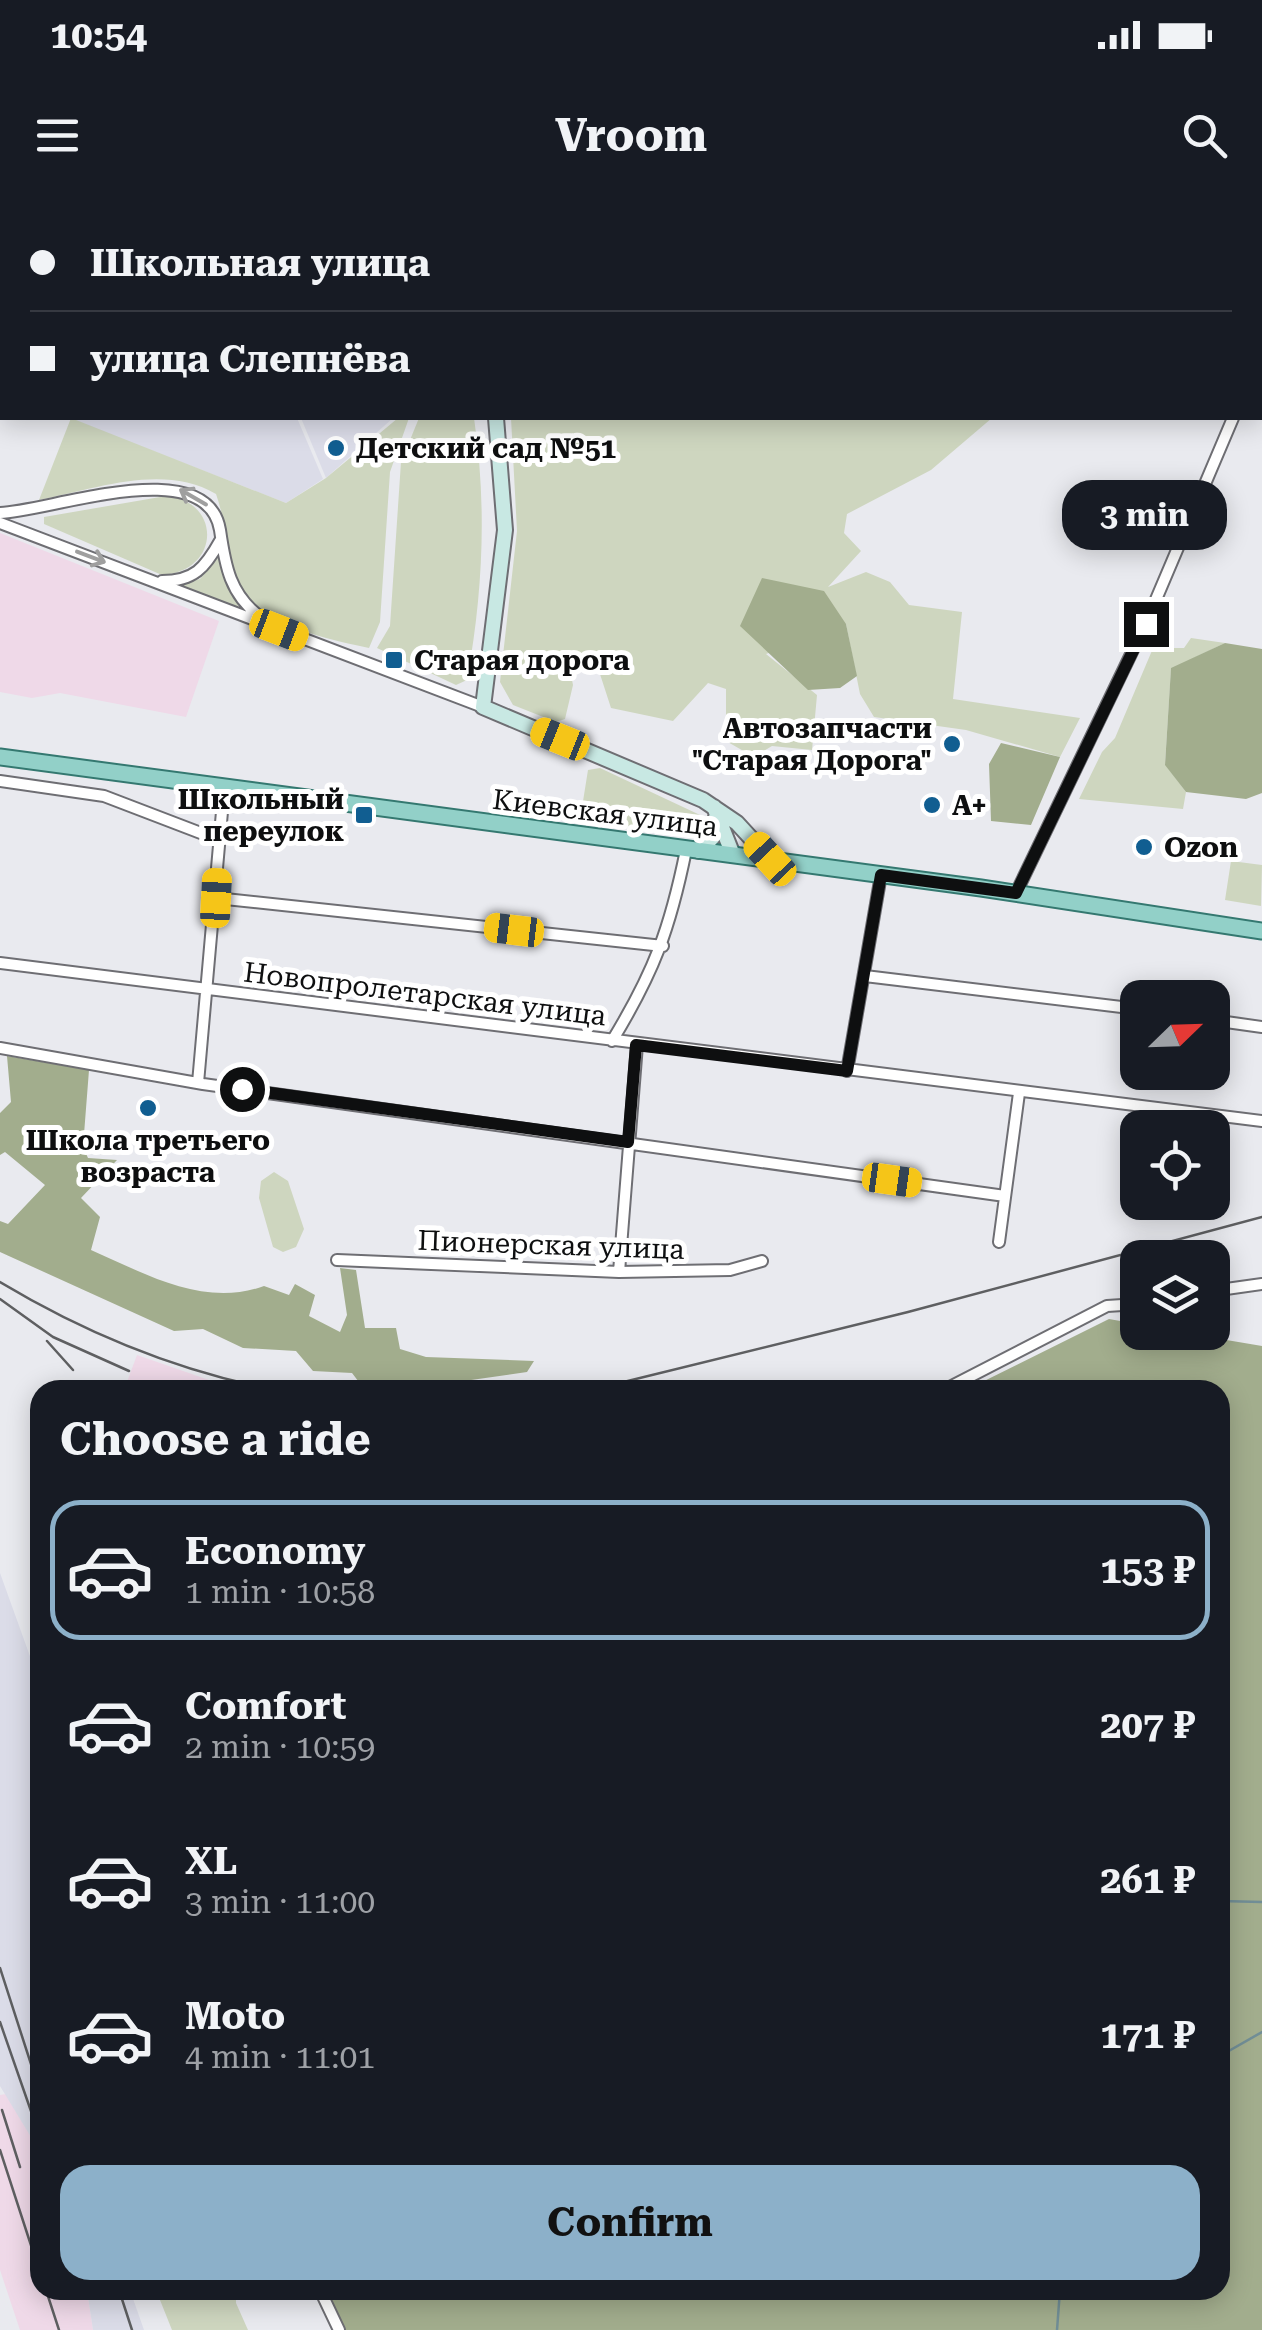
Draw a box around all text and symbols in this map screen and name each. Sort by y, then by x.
text: 10:54 [50,13,147,57]
icon: menu [30,108,85,163]
icon: search [1177,108,1232,163]
text: Vroom [555,109,707,162]
text: Школьная улица [90,241,430,285]
text: улица Слепнёва [90,337,410,381]
place label: Детский сад №51 [356,432,617,465]
marker: Детский сад №51 [325,437,347,459]
callout: 3 min [1064,479,1228,549]
one-way arrow [179,487,208,506]
text: 3 min [1100,496,1189,534]
one-way arrow [75,549,106,567]
route end [1124,602,1169,647]
car [246,605,312,655]
place label: Старая дорога [414,644,630,677]
marker: Старая дорога [383,649,405,671]
place label: Автозапчасти "Старая Дорога" [692,712,932,777]
car [527,714,593,764]
marker: Автозапчасти "Старая Дорога" [941,733,963,755]
place label: Школьный переулок [178,783,344,848]
street label: Киевская улица [491,783,719,843]
place label: А+ [952,789,987,822]
marker: А+ [921,794,943,816]
marker: Школьный переулок [353,804,375,826]
car [739,827,801,891]
place label: Ozon [1164,831,1238,864]
marker: Ozon [1133,836,1155,858]
car [199,867,233,929]
car [482,911,546,949]
street label: Новопролетарская улица [242,955,608,1033]
north arrow [1120,980,1230,1090]
map controls [1120,980,1230,1350]
route start [220,1067,265,1112]
marker: Школа третьего возраста [137,1097,159,1119]
button: locate [1120,1110,1230,1220]
place label: Школа третьего возраста [26,1124,270,1189]
car [860,1161,924,1199]
street label: Пионерская улица [417,1224,685,1266]
button: layers [1120,1240,1230,1350]
text: Choose a ride [60,1413,371,1466]
icon: car [65,1525,155,1615]
text: Economy [185,1529,365,1573]
text: 153 ₽ [1100,1548,1195,1592]
text: 1 min · 10:58 [185,1573,375,1611]
icon: car [65,1680,155,1770]
text: Comfort [185,1684,346,1728]
text: 207 ₽ [1100,1703,1195,1747]
text: 2 min · 10:59 [185,1728,375,1766]
icon: car [65,1835,155,1925]
text: XL [185,1839,237,1883]
text: 261 ₽ [1100,1858,1195,1902]
text: 3 min · 11:00 [185,1883,375,1921]
icon: car [65,1990,155,2080]
text: Moto [185,1994,285,2038]
text: 171 ₽ [1100,2013,1195,2057]
text: 4 min · 11:01 [185,2038,375,2076]
button: Confirm [60,2165,1200,2280]

